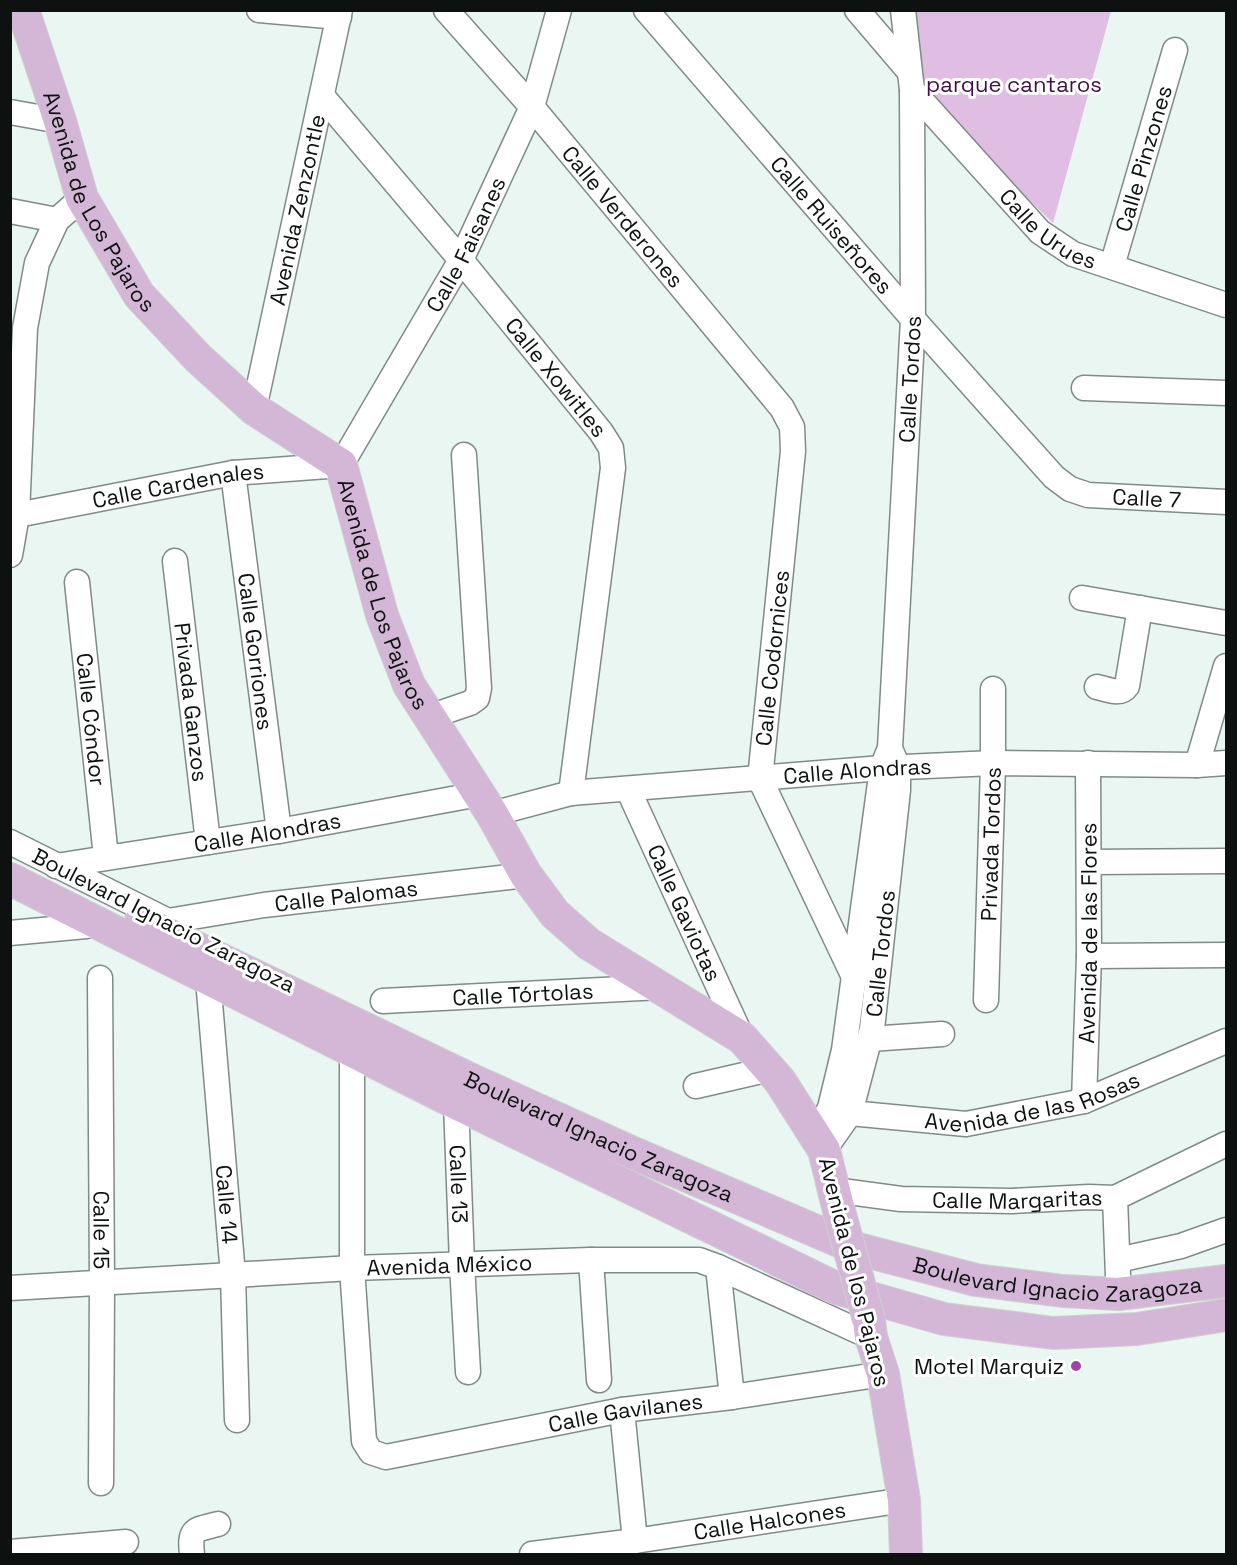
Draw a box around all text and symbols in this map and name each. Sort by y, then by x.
park label: parque cantaros [926,70,1102,98]
street label: Calle Pinzones [1109,82,1178,235]
street label: Avenida de Los Pajaros [37,87,162,318]
street label: Avenida Zenzontle [263,112,331,308]
street label: Calle Verderones [556,140,690,293]
street label: Calle Ruiseñores [764,150,899,300]
street label: Calle Faisanes [420,172,512,317]
street label: Calle Urues [994,183,1100,275]
street label: Calle Xowitles [499,312,613,443]
street label: Calle Tordos [892,315,927,443]
street label: Calle Cardenales [90,457,265,514]
street label: Avenida de Los Pajaros [331,476,435,715]
street label: Calle 7 [1112,482,1182,514]
street label: Calle Codornices [749,569,795,747]
street label: Calle Gorriones [232,571,280,732]
street label: Privada Ganzos [168,621,215,783]
street label: Calle Cóndor [71,651,112,787]
street label: Calle Alondras [782,752,932,790]
street label: Privada Tordos [974,767,1007,922]
street label: Calle Alondras [192,806,343,858]
street label: Avenida de las Flores [1072,823,1103,1044]
street label: Calle Gaviotas [641,840,728,986]
street label: Boulevard Ignacio Zaragoza [28,841,301,999]
street label: Calle Palomas [273,873,419,918]
street label: Calle Tordos [859,889,901,1018]
street label: Calle Tórtolas [452,976,594,1011]
street label: Boulevard Ignacio Zaragoza [460,1064,738,1208]
street label: Avenida de las Rosas [924,1065,1144,1138]
street label: Calle 13 [444,1144,474,1224]
street label: Avenida de los Pajaros [813,1155,897,1389]
street label: Calle 14 [210,1164,244,1245]
street label: Calle Margaritas [932,1183,1103,1215]
street label: Calle 15 [87,1191,116,1269]
street label: Avenida México [366,1248,533,1282]
street label: Boulevard Ignacio Zaragoza [910,1250,1204,1308]
place label: Motel Marquiz [914,1352,1064,1380]
marker: Motel Marquiz [1069,1359,1083,1373]
street label: Calle Gavilanes [546,1387,704,1438]
street label: Calle Halcones [692,1495,848,1546]

